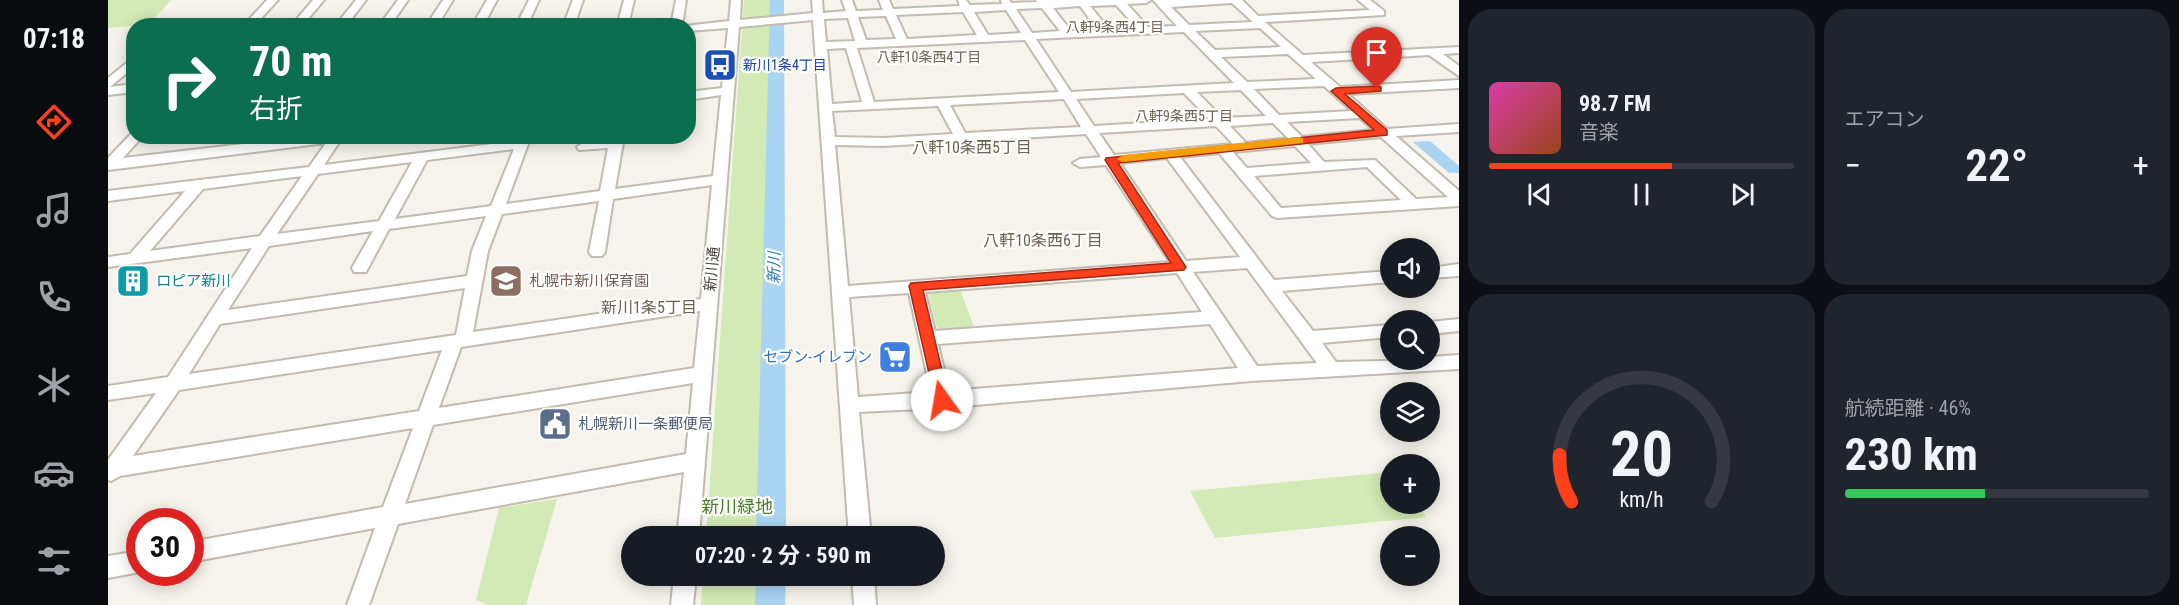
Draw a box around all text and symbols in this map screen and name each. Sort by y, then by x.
district label: 八軒9条西4丁目 [1066,19,1164,35]
text: 07:18 [23,23,85,55]
pin [1351,27,1402,89]
icon: arrive [1360,36,1393,69]
text: 70 m [249,37,332,86]
icon: right [150,42,228,120]
bus stop icon: 新川1条4丁目 [702,47,738,83]
district label: 八軒10条西4丁目 [877,49,981,65]
place label: 新川1条4丁目 [743,57,827,73]
text: 98.7 FM [1579,91,1651,116]
text: 右折 [249,93,303,125]
icon: directions [33,101,75,143]
text: エアコン [1845,107,1925,131]
district label: 八軒9条西5丁目 [1135,108,1233,124]
text: 音楽 [1579,120,1619,144]
district label: 八軒10条西5丁目 [912,138,1032,157]
text: 22° [1965,139,2028,192]
text: − [1845,146,1861,185]
text: + [2133,146,2149,185]
icon: previous [1523,178,1556,211]
icon: pause [1625,178,1658,211]
icon: next [1726,178,1759,211]
icon: music [33,189,75,231]
district label: 八軒10条西6丁目 [983,231,1103,250]
map controls [1380,238,1440,586]
button: sound [1380,238,1440,298]
street label: 新川通 [701,246,723,292]
water label: 新川 [764,250,784,284]
building icon: ロピア新川 [115,263,151,299]
school or university icon: 札幌市新川保育園 [488,263,524,299]
place label: ロピア新川 [156,272,231,290]
place label: 札幌市新川保育園 [529,272,649,290]
icon: phone [33,276,75,318]
district label: 新川1条5丁目 [601,298,697,317]
button: search [1380,310,1440,370]
supermarket icon: セブン-イレブン [877,339,913,375]
place label: セブン-イレブン [763,348,872,366]
icon: climate [33,364,75,406]
position arrow [910,368,974,432]
button: layers [1380,382,1440,442]
text: 航続距離 · 46% [1845,396,1971,420]
public building icon: 札幌新川一条郵便局 [537,406,573,442]
place label: 札幌新川一条郵便局 [578,415,713,433]
text: 20 [1610,418,1673,491]
text: 230 km [1845,428,1978,481]
icon: car [33,452,75,494]
button: + [1380,454,1440,514]
text: km/h [1619,487,1663,512]
park label: 新川緑地 [701,496,773,517]
speed limit sign: 30 [126,508,204,586]
button: − [1380,526,1440,586]
icon: filters [33,540,75,582]
text: 07:20 · 2 分 · 590 m [695,543,871,568]

